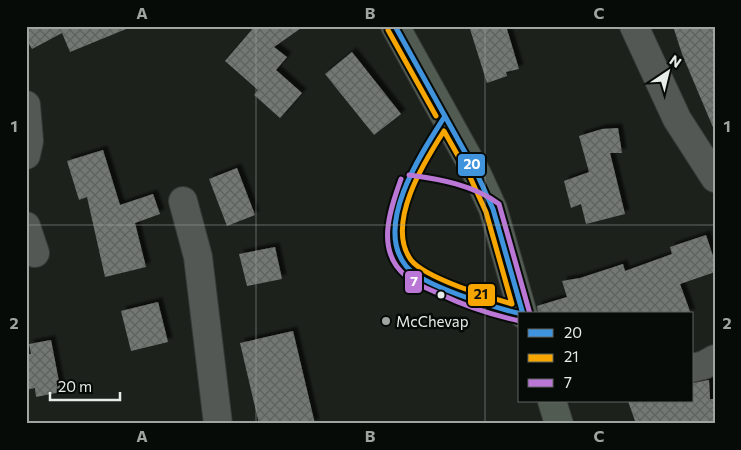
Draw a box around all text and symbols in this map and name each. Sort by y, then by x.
text: A [136,3,148,22]
text: B [365,3,376,22]
text: C [594,3,605,22]
north arrow [644,48,694,98]
text: N [667,51,685,71]
text: 1 [10,116,18,135]
text: 1 [723,116,731,135]
line badge: 20 [457,153,486,177]
text: 20 [463,155,481,172]
line badge: 7 [404,270,423,294]
text: 7 [410,272,418,289]
line badge: 21 [467,283,496,307]
text: 21 [474,285,488,302]
unlabelled marker [436,290,446,300]
place label: McChevap [396,312,469,330]
legend [518,312,694,402]
text: 2 [9,313,19,332]
text: 2 [722,313,732,332]
marker: McChevap [380,315,392,327]
text: 20 [564,323,582,341]
text: 21 [564,347,579,365]
scale bar [50,370,120,402]
text: 7 [564,373,572,391]
text: 20 m [58,377,92,395]
text: A [136,426,148,445]
text: B [365,426,376,445]
text: C [594,426,605,445]

